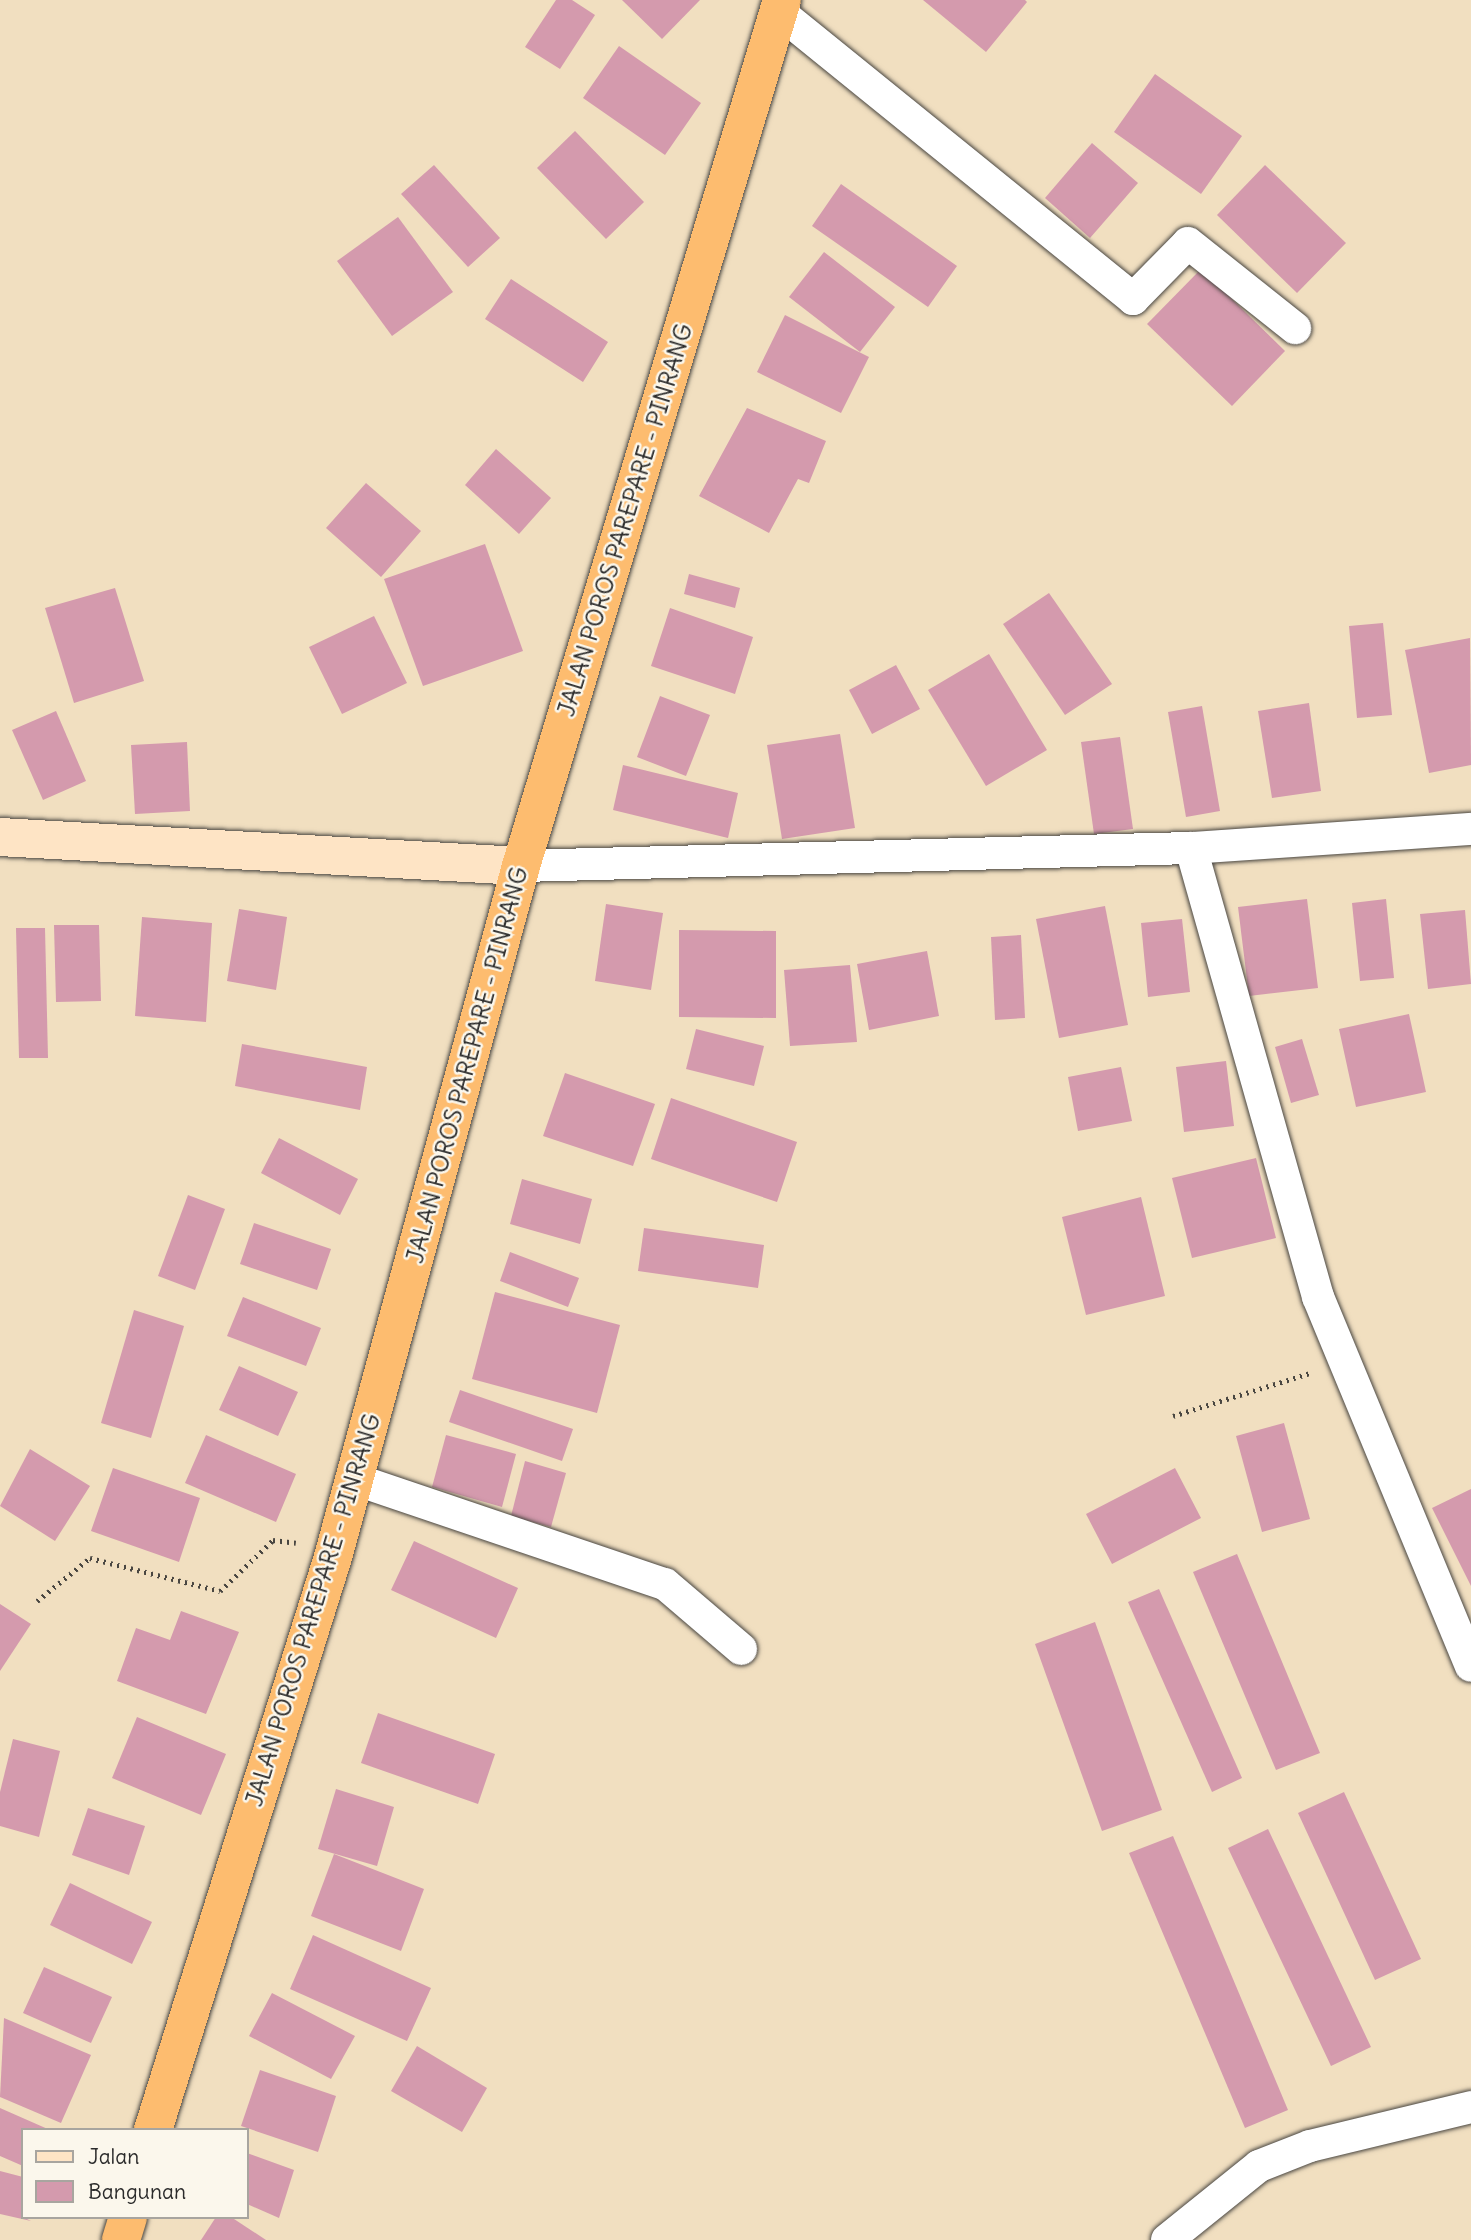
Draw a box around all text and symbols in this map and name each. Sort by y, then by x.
street label: JALAN POROS PAREPARE - PINRANG [551,320,699,720]
street label: JALAN POROS PAREPARE - PINRANG [400,864,534,1266]
street label: JALAN POROS PAREPARE - PINRANG [239,1410,387,1810]
legend [21,2128,248,2219]
text: Jalan [88,2143,139,2170]
text: Bangunan [88,2178,186,2205]

